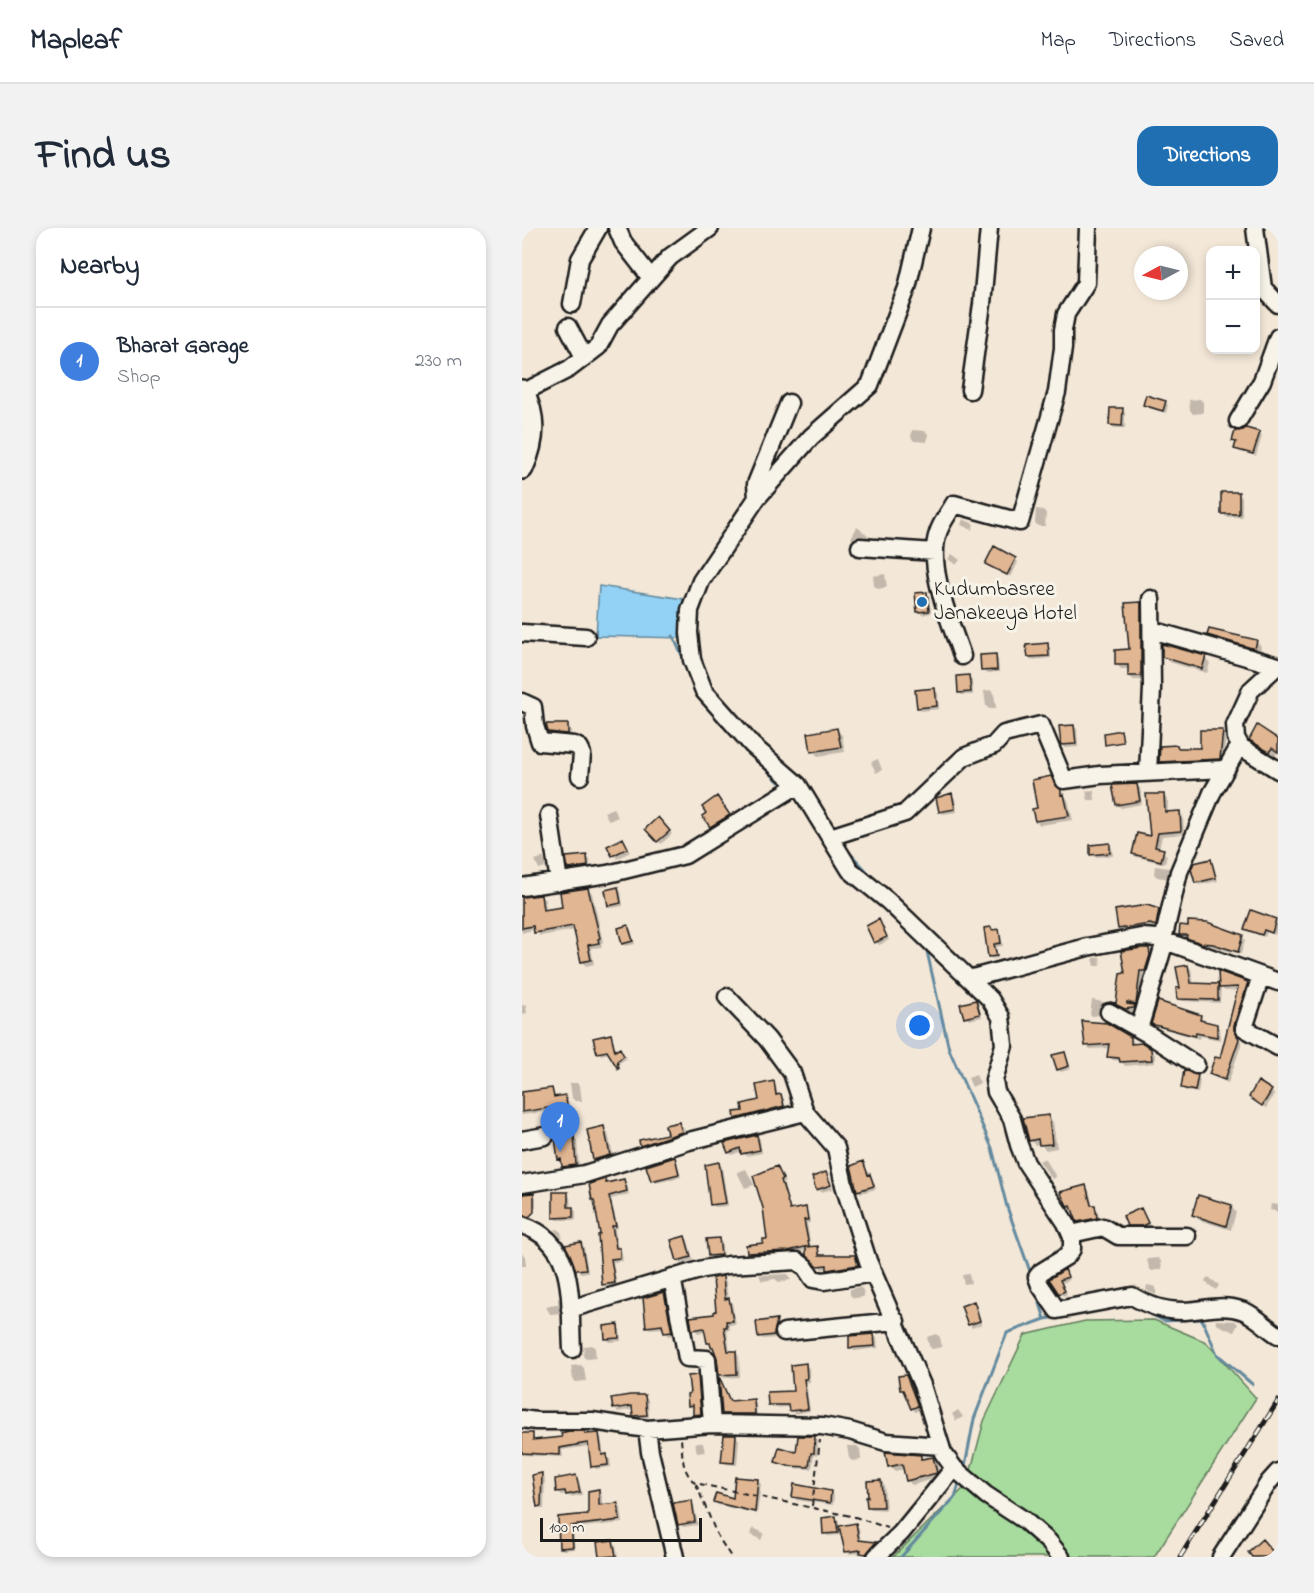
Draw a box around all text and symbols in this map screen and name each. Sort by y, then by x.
text: Mapleaf [30,21,122,62]
text: Map [1040,26,1076,56]
text: Directions [1109,26,1196,56]
text: Saved [1229,26,1284,56]
text: Find us [36,126,171,187]
button: Directions [1137,126,1278,186]
north arrow [1134,246,1188,300]
map controls [1206,246,1260,354]
button: + [1206,246,1260,300]
text: Nearby [60,248,139,286]
button: − [1206,300,1260,354]
text: Bharat Garage [117,331,249,363]
text: 1 [76,347,83,376]
text: 230 m [415,347,462,376]
text: Shop [117,363,161,392]
place label: Kudumbasree Janakeeya Hotel [934,575,1077,631]
marker: Kudumbasree Janakeeya Hotel [915,595,929,609]
your location [905,1011,934,1040]
pin: 1 [540,1102,579,1152]
scale bar [540,1515,702,1542]
text: 100 m [549,1516,584,1540]

